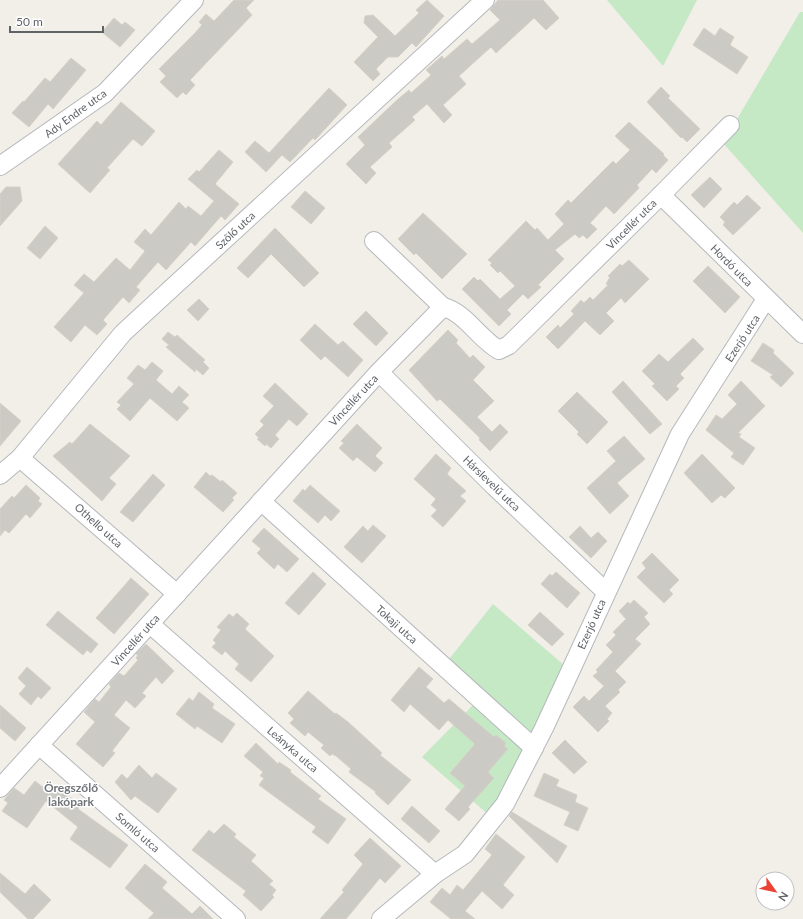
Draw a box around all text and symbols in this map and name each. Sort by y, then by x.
scale bar [10,8,103,34]
text: 50 m [16,14,43,29]
street label: Ady Endre utca [41,86,109,140]
street label: Vincellér utca [603,196,659,252]
street label: Szőlő utca [213,208,257,252]
street label: Hordó utca [708,241,756,289]
street label: Ezerjó utca [722,312,762,364]
street label: Vincellér utca [326,372,380,428]
street label: Hárslevelű utca [461,452,523,514]
street label: Othello utca [72,500,126,550]
street label: Ezerjó utca [574,597,608,651]
street label: Tokaji utca [374,602,420,646]
street label: Vincellér utca [108,611,162,669]
street label: Leányka utca [265,723,321,775]
district label: Öregszőlő lakópark [44,780,98,809]
street label: Somló utca [113,809,163,855]
north arrow [755,871,795,911]
text: N [776,890,792,904]

